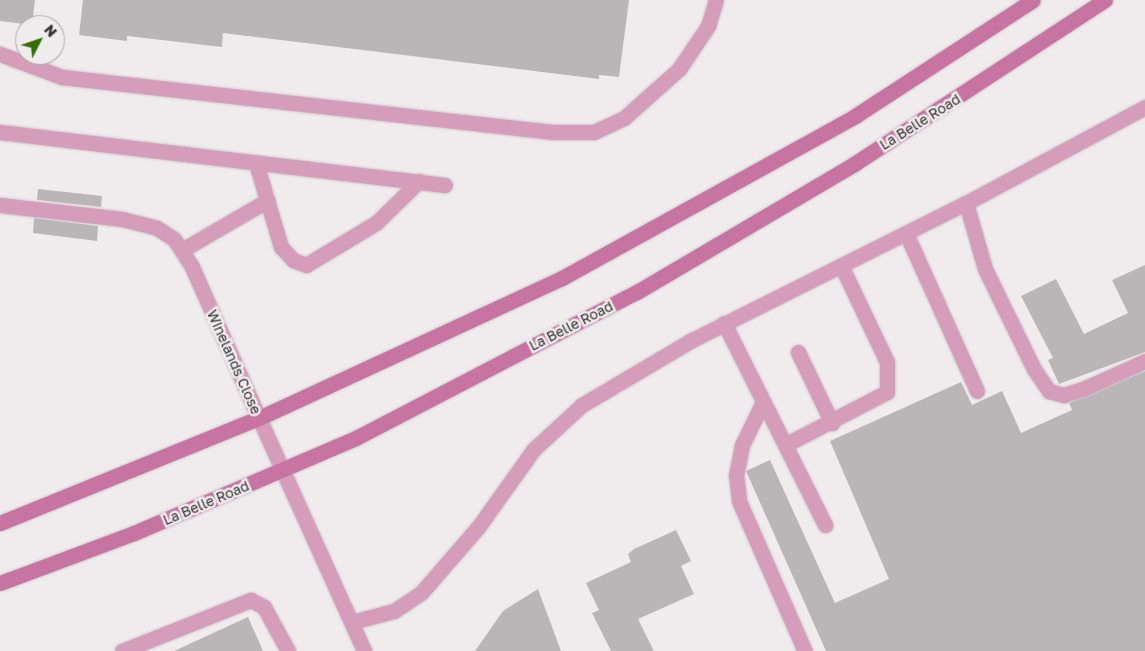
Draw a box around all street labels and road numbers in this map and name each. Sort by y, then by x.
street label: La Belle Road [877,91,963,153]
street label: La Belle Road [526,298,616,354]
street label: Winelands Close [203,307,265,417]
street label: La Belle Road [160,477,252,529]

